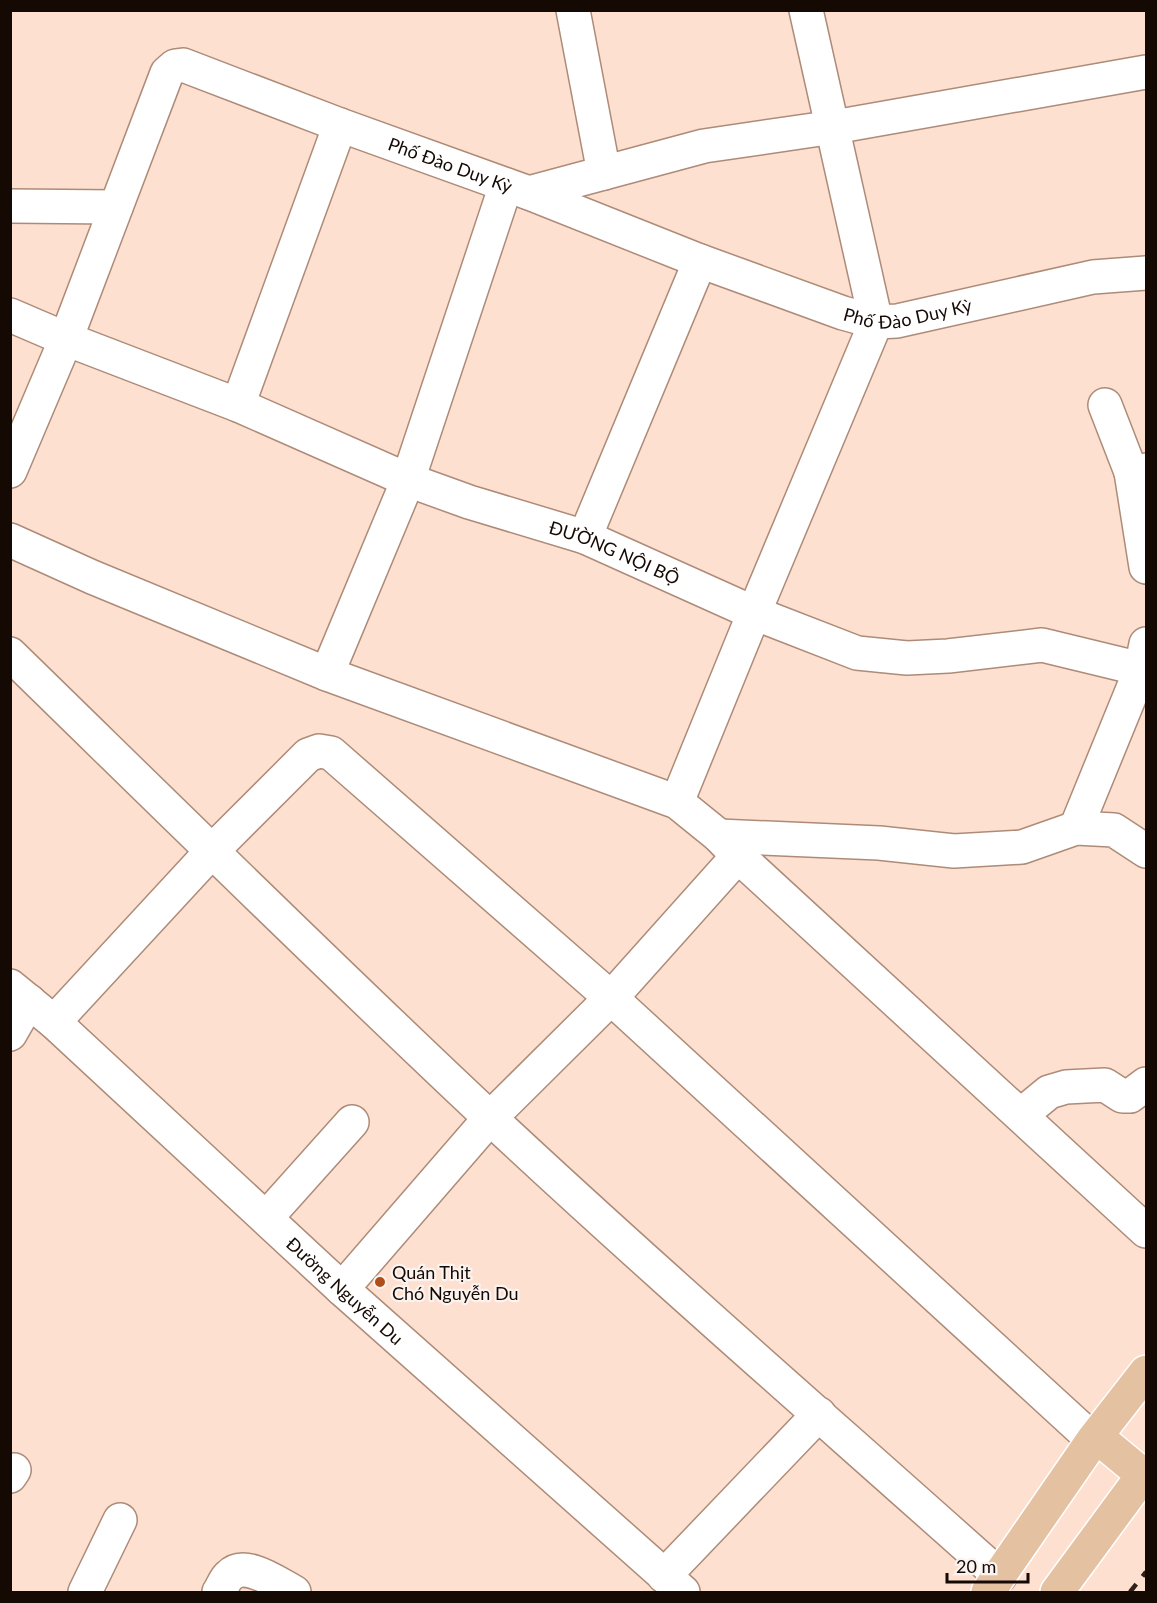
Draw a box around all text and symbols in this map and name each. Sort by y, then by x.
street label: Phố Đào Duy Kỳ [385,132,516,197]
street label: Phố Đào Duy Kỳ [841,293,974,333]
street label: ĐƯỜNG NỘI BỘ [547,516,683,589]
street label: Đường Nguyễn Du [282,1232,408,1349]
place label: Quán Thịt Chó Nguyễn Du [392,1261,519,1304]
marker: Quán Thịt Chó Nguyễn Du [373,1275,387,1289]
scale bar [947,1546,1028,1584]
text: 20 m [956,1555,996,1577]

